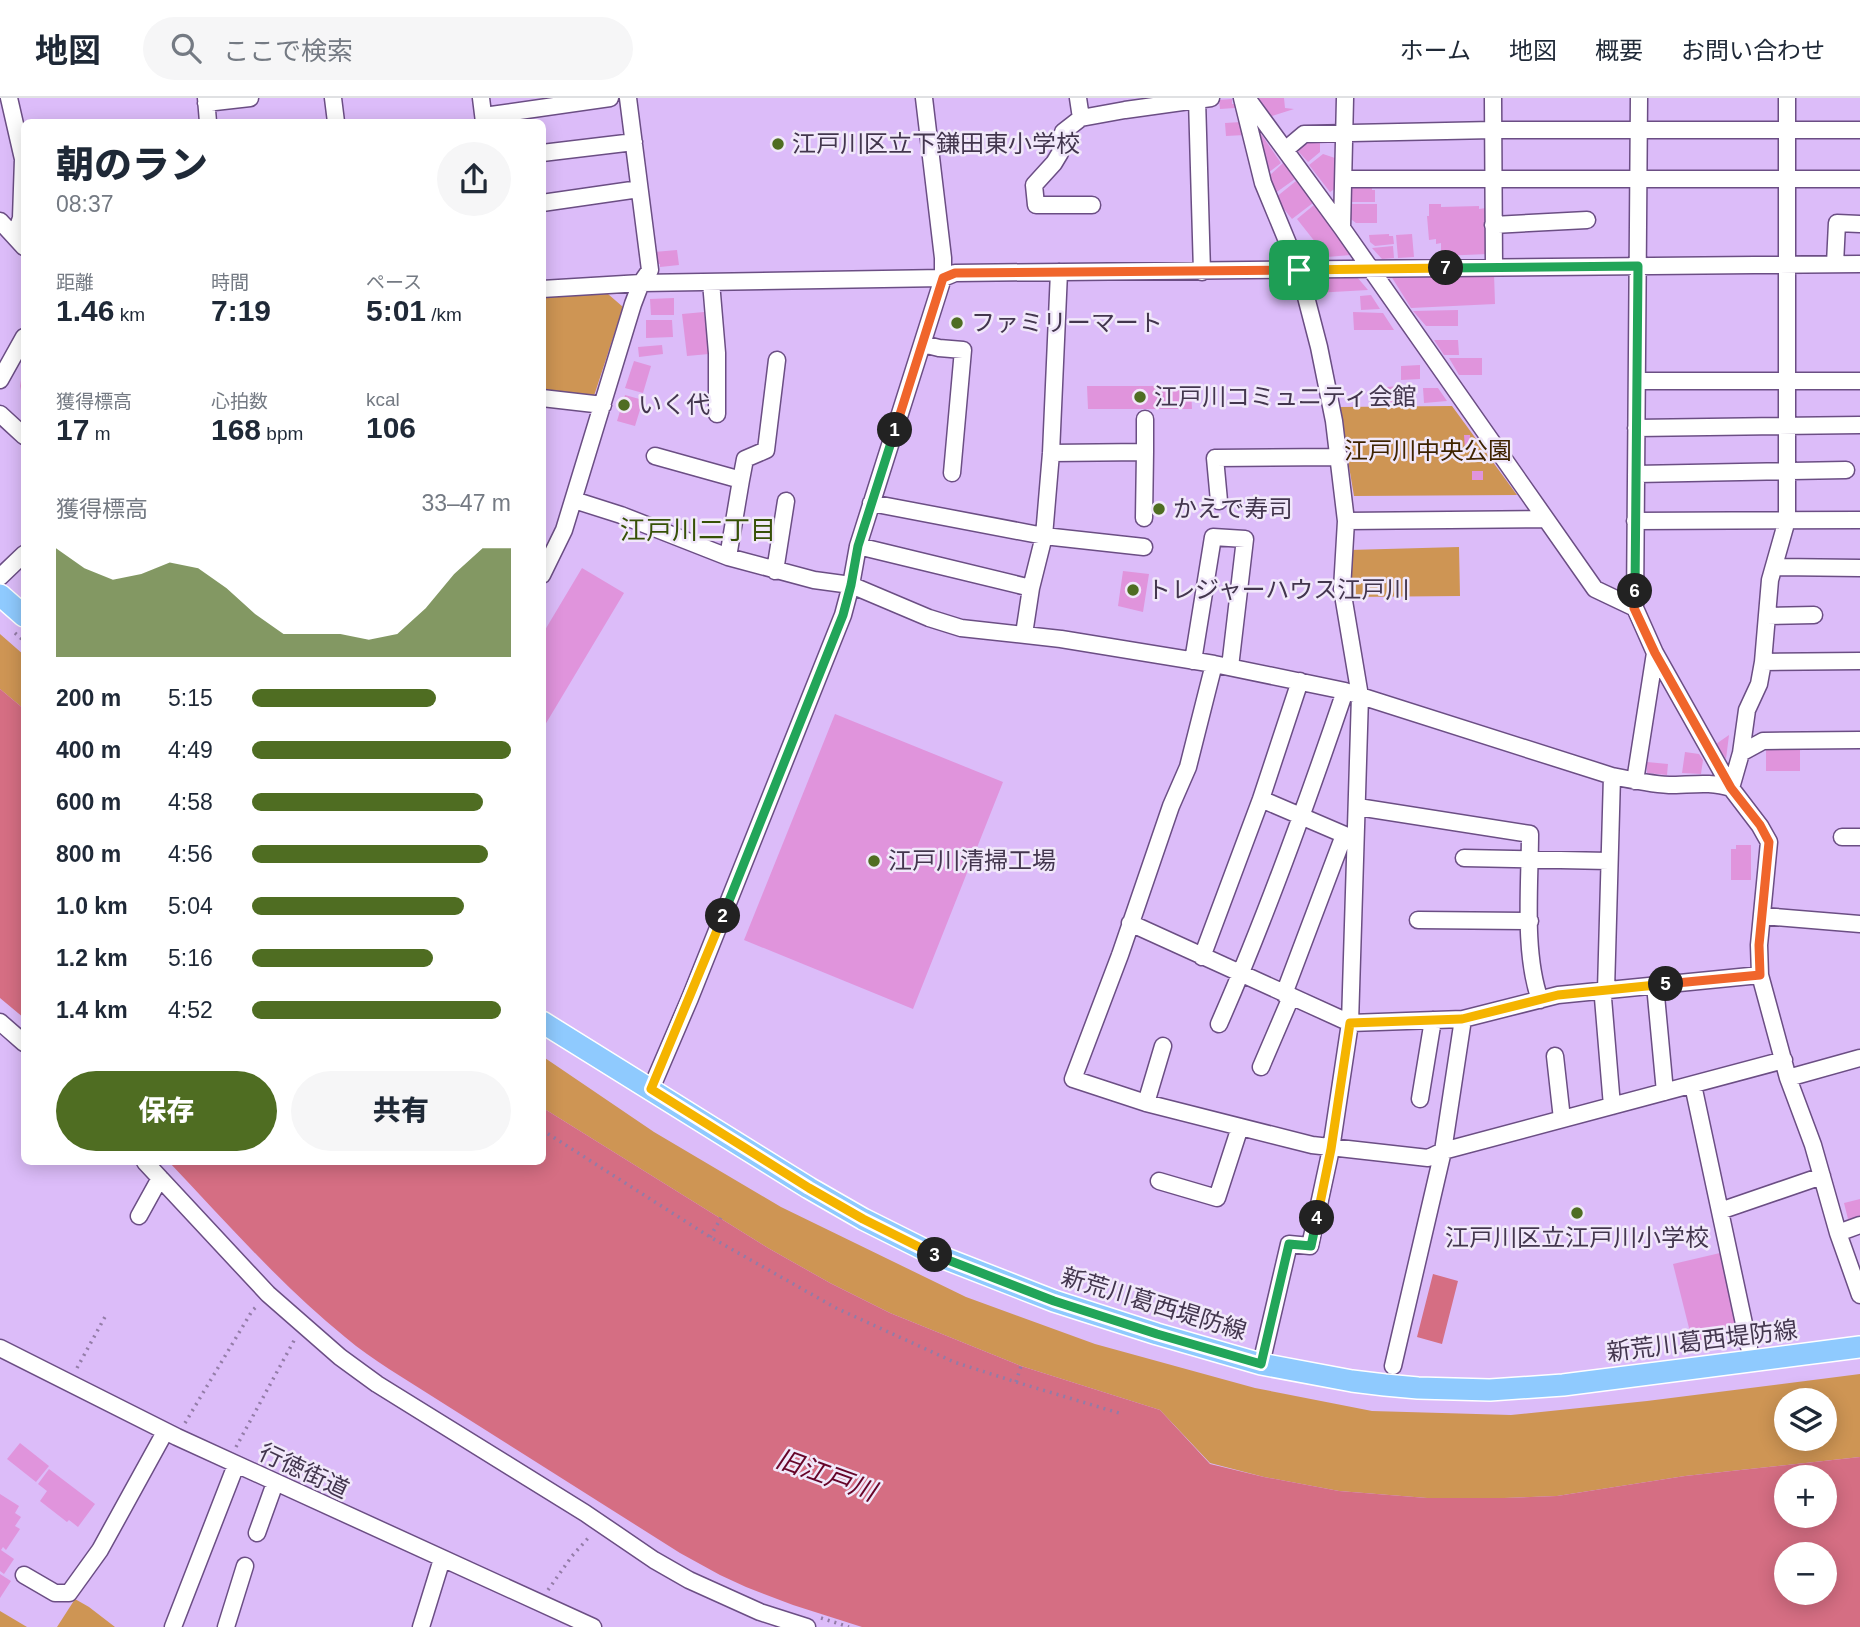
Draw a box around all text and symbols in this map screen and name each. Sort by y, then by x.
search box [143,17,633,80]
icon: search [167,29,205,67]
text: 地図 [35,32,101,69]
text: ここで検索 [223,36,353,66]
text: ホーム [1400,37,1471,64]
text: 地図 [1509,37,1557,64]
text: 概要 [1595,37,1643,64]
text: お問い合わせ [1681,37,1825,64]
place label: 江戸川区立下鎌田東小学校 [792,130,1080,157]
marker: 江戸川区立下鎌田東小学校 [770,136,786,152]
button: share [437,142,511,216]
text: 朝のラン [56,144,208,186]
text: 08:37 [56,191,114,217]
pin [1269,240,1329,300]
pin: 7 [1428,250,1464,286]
icon: arrive [1280,251,1318,289]
text: 7 [1440,257,1451,278]
text: 距離 [56,272,94,293]
text: 時間 [211,272,249,293]
text: ペース [366,272,422,293]
text: 1.46 [56,294,114,327]
text: 7:19 [211,294,271,327]
text: 5:01 [366,294,426,327]
text: km [114,304,145,325]
text: /km [426,304,462,325]
place label: ファミリーマート [971,309,1163,336]
marker: ファミリーマート [949,315,965,331]
place label: 江戸川コミュニティ会館 [1154,383,1417,410]
text: kcal [366,389,400,410]
marker: 江戸川コミュニティ会館 [1132,389,1148,405]
text: 獲得標高 [56,391,132,412]
text: 心拍数 [211,391,268,412]
place label: いく代 [638,391,710,418]
marker: いく代 [616,397,632,413]
text: 106 [366,411,416,444]
pin: 1 [878,412,912,448]
text: 17 [56,413,89,446]
text: 168 [211,413,261,446]
text: 1 [889,419,900,440]
text: m [89,423,110,444]
text: bpm [261,423,303,444]
park label: 江戸川中央公園 [1344,437,1512,464]
text: 33–47 m [421,490,511,516]
place label: かえで寿司 [1173,495,1292,522]
text: 獲得標高 [56,496,148,522]
marker: かえで寿司 [1151,501,1167,517]
district label: 江戸川二丁目 [620,515,776,545]
pin: 6 [1618,574,1652,608]
place label: トレジャーハウス江戸川 [1147,576,1409,603]
text: 6 [1629,580,1640,601]
marker: トレジャーハウス江戸川 [1125,582,1141,598]
text: 200 m [56,685,121,711]
text: 5:15 [168,685,213,711]
text: 400 m [56,737,121,763]
text: 4:49 [168,737,213,763]
text: 600 m [56,789,121,815]
text: 4:58 [168,789,213,815]
text: 800 m [56,841,121,867]
text: 4:56 [168,841,213,867]
place label: 江戸川清掃工場 [888,847,1056,874]
marker: 江戸川清掃工場 [866,853,882,869]
text: 1.0 km [56,893,128,919]
text: 5:04 [168,893,213,919]
pin: 2 [706,898,740,934]
text: 2 [717,905,728,926]
text: 1.2 km [56,945,128,971]
text: 5:16 [168,945,213,971]
pin: 5 [1648,966,1684,1001]
text: 5 [1660,973,1671,994]
text: 1.4 km [56,997,128,1023]
text: 4:52 [168,997,213,1023]
button: 保存 [56,1071,277,1151]
button: 共有 [291,1071,511,1151]
pin: 4 [1300,1200,1334,1236]
marker: 江戸川区立江戸川小学校 [1569,1205,1585,1221]
text: 4 [1311,1207,1322,1228]
place label: 江戸川区立江戸川小学校 [1445,1224,1709,1251]
pin: 3 [918,1238,953,1272]
text: 3 [929,1244,940,1265]
street label: 新荒川葛西堤防線 [1058,1263,1250,1344]
street label: 新荒川葛西堤防線 [1605,1315,1799,1366]
map controls [1774,1388,1837,1605]
button: layers [1774,1388,1837,1451]
street label: 行徳街道 [255,1438,353,1503]
water label: 旧江戸川 [772,1443,883,1508]
button: + [1774,1465,1837,1528]
button: − [1774,1542,1837,1605]

